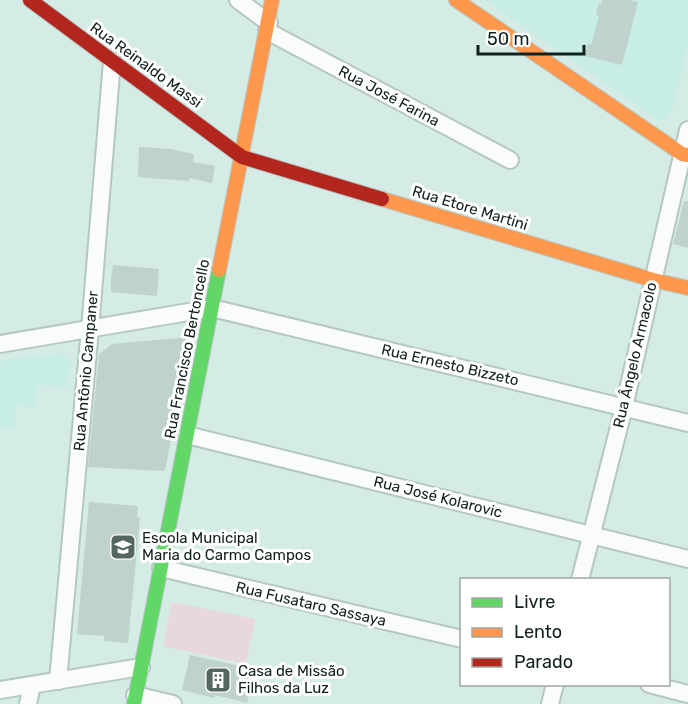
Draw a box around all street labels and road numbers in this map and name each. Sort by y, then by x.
street label: Rua Reinaldo Massi [87,18,205,112]
street label: Rua José Farina [335,62,443,130]
street label: Rua Etore Martini [410,182,530,234]
street label: Rua Francisco Bertoncello [161,258,213,440]
street label: Rua Ângelo Armacolo [609,280,661,430]
street label: Rua Antônio Campaner [70,290,102,452]
street label: Rua Ernesto Bizzeto [380,340,520,390]
street label: Rua José Kolarovic [372,472,504,522]
street label: Rua Fusataro Sassaya [234,578,388,630]

